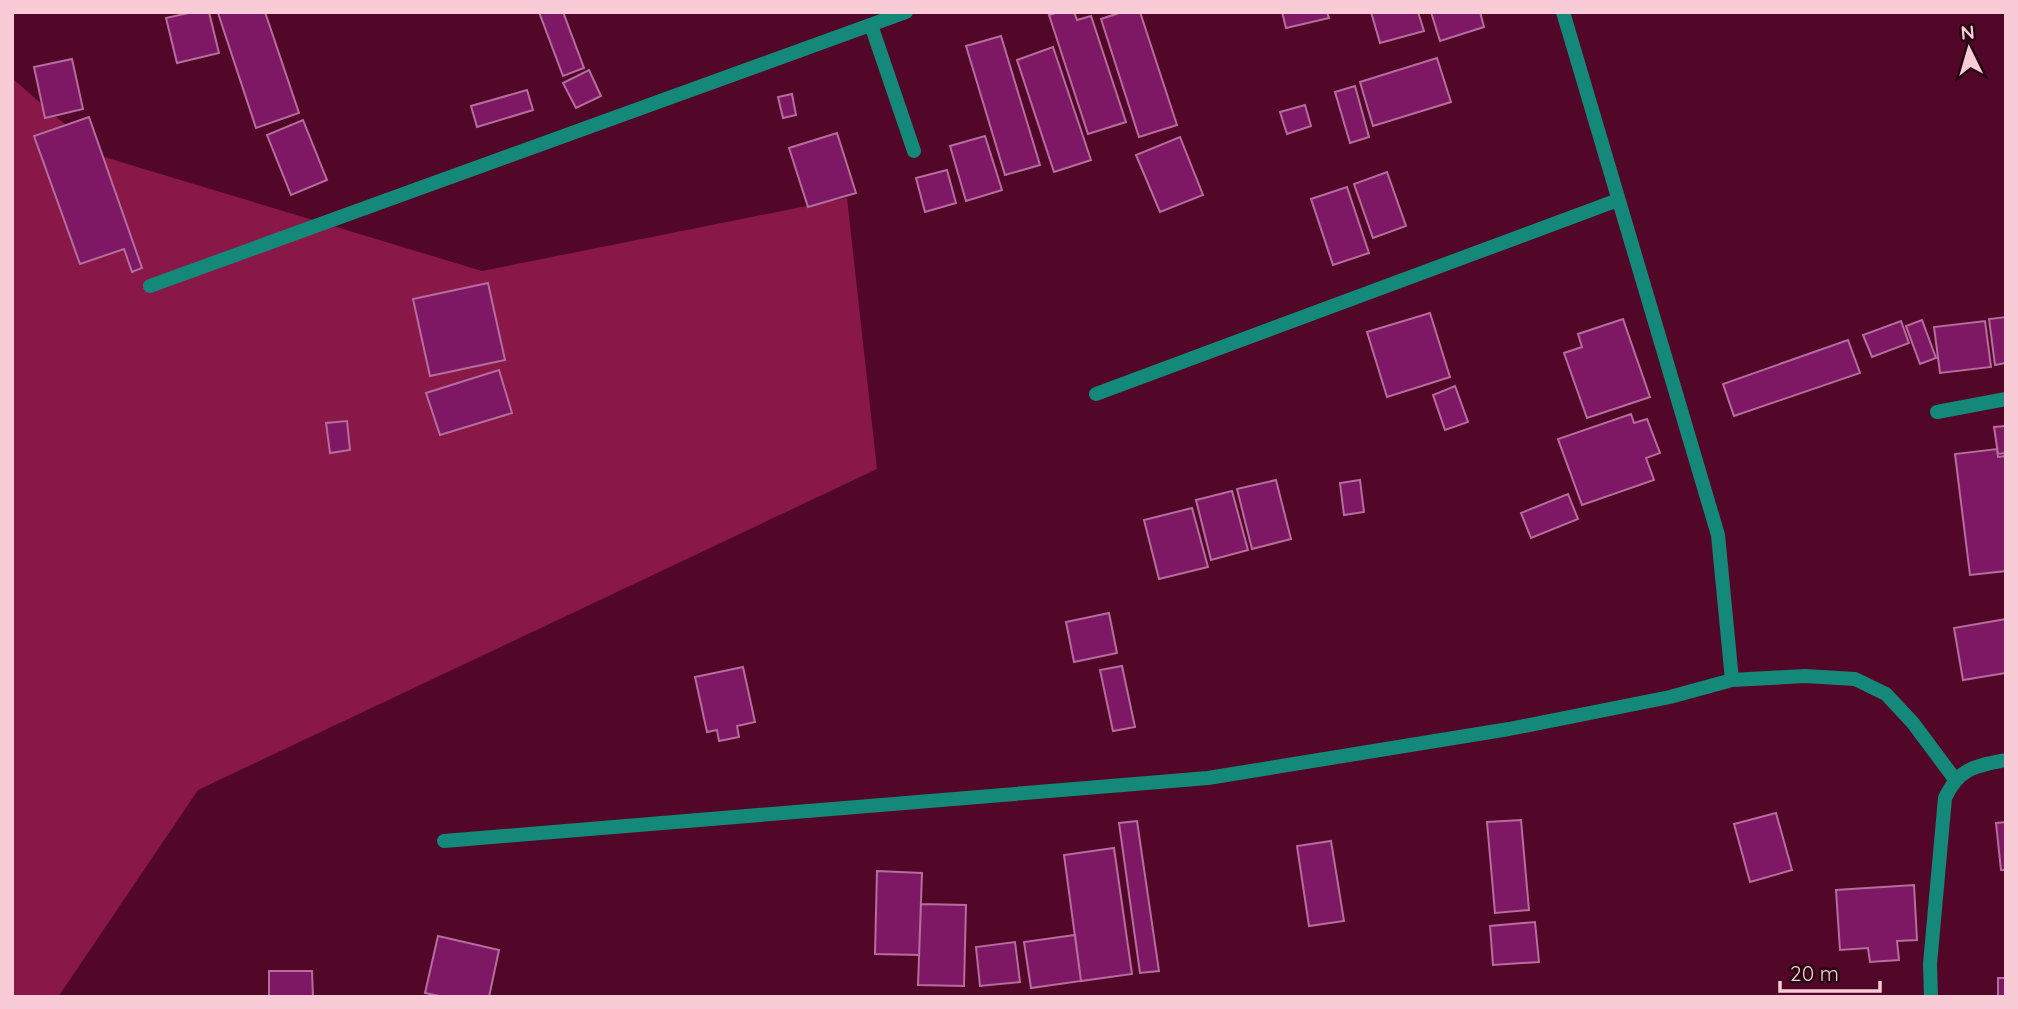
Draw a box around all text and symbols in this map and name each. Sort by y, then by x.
north arrow [1934,14,2004,84]
text: N [1960,20,1976,45]
scale bar [1780,950,1880,994]
text: 20 m [1790,960,1839,986]

